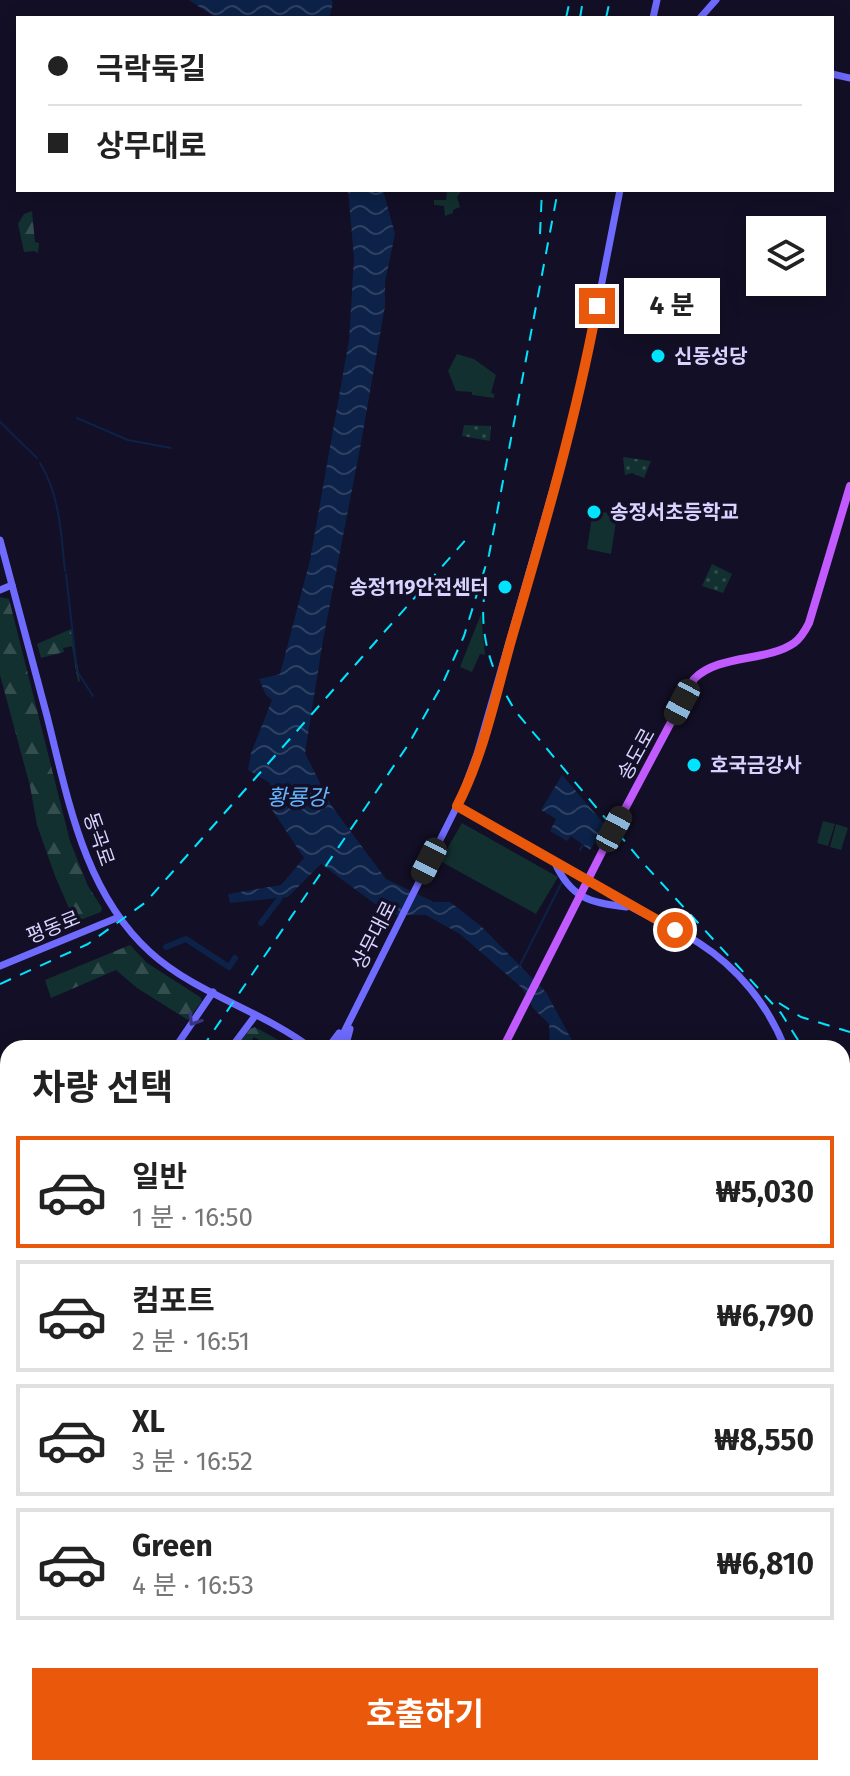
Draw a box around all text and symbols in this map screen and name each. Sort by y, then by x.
text: 극락둑길 [96,51,206,87]
text: 상무대로 [96,128,206,164]
map controls [746,216,826,296]
button: layers [746,216,826,296]
callout: 4 분 [625,278,721,334]
route end [579,288,615,324]
text: 4 분 [650,290,694,321]
place label: 신동성당 [674,344,748,368]
marker: 신동성당 [649,347,667,365]
place label: 송정서초등학교 [610,500,739,524]
marker: 송정서초등학교 [585,503,603,521]
place label: 송정119안전센터 [349,575,489,599]
marker: 송정119안전센터 [496,578,514,596]
car [660,675,704,729]
street label: 송도로 [612,724,660,784]
place label: 호국금강사 [710,753,802,777]
marker: 호국금강사 [685,756,703,774]
water label: 황룡강 [267,784,330,811]
car [592,802,636,856]
street label: 동곡로 [79,809,119,869]
car [407,834,451,888]
street label: 상무대로 [347,897,401,973]
street label: 평동로 [23,906,83,948]
route start [657,912,693,948]
one-way arrow [189,1012,204,1026]
text: 차량 선택 [32,1066,173,1110]
icon: car [36,1156,108,1228]
text: 일반 [132,1159,187,1195]
text: ₩5,030 [715,1174,814,1210]
text: 1 분 · 16:50 [132,1202,253,1233]
icon: car [36,1280,108,1352]
text: 컴포트 [132,1283,215,1319]
text: ₩6,790 [717,1298,814,1334]
text: 2 분 · 16:51 [132,1326,250,1357]
icon: car [36,1404,108,1476]
text: XL [132,1404,165,1440]
text: ₩8,550 [714,1422,814,1458]
text: 3 분 · 16:52 [132,1446,253,1477]
icon: car [36,1528,108,1600]
text: Green [132,1528,213,1564]
text: ₩6,810 [717,1546,814,1582]
text: 4 분 · 16:53 [132,1570,254,1601]
button: 호출하기 [32,1668,818,1760]

